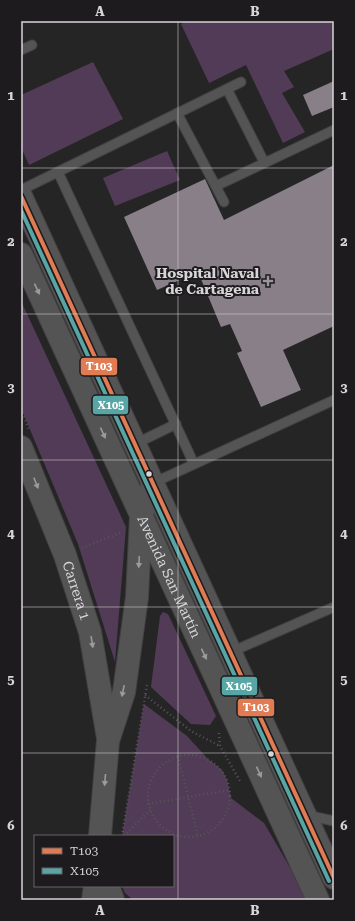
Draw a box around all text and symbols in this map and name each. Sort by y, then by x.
text: A [95,4,105,19]
text: B [250,4,260,19]
text: 1 [7,88,15,103]
text: 1 [340,88,348,103]
text: 2 [7,234,15,249]
text: 2 [340,234,348,249]
place label: Hospital Naval de Cartagena [156,265,260,297]
marker: Hospital Naval de Cartagena [262,275,274,287]
one-way arrow [34,284,40,295]
line badge: T103 [80,357,118,376]
text: T103 [86,360,112,373]
text: 3 [7,380,15,395]
text: 3 [340,380,348,395]
line badge: X105 [92,395,129,415]
text: X105 [98,399,124,412]
one-way arrow [100,427,106,439]
unlabelled marker [144,469,154,479]
one-way arrow [33,478,39,490]
street label: Avenida San Martín [134,513,204,640]
text: 4 [7,526,15,541]
text: 4 [340,526,348,541]
one-way arrow [136,556,142,569]
street label: Carrera 1 [59,559,94,622]
one-way arrow [89,636,95,648]
one-way arrow [201,649,207,660]
text: 5 [7,672,15,687]
text: 5 [340,672,348,687]
line badge: X105 [221,676,258,696]
text: X105 [226,680,252,693]
one-way arrow [120,685,126,697]
line badge: T103 [237,698,275,717]
text: T103 [243,701,269,714]
unlabelled marker [266,749,276,759]
one-way arrow [256,767,262,778]
one-way arrow [101,774,108,786]
text: 6 [7,818,15,833]
text: 6 [340,818,348,833]
legend [34,835,174,887]
text: T103 [70,844,98,858]
text: X105 [70,864,99,878]
text: A [95,903,105,918]
text: B [250,903,260,918]

